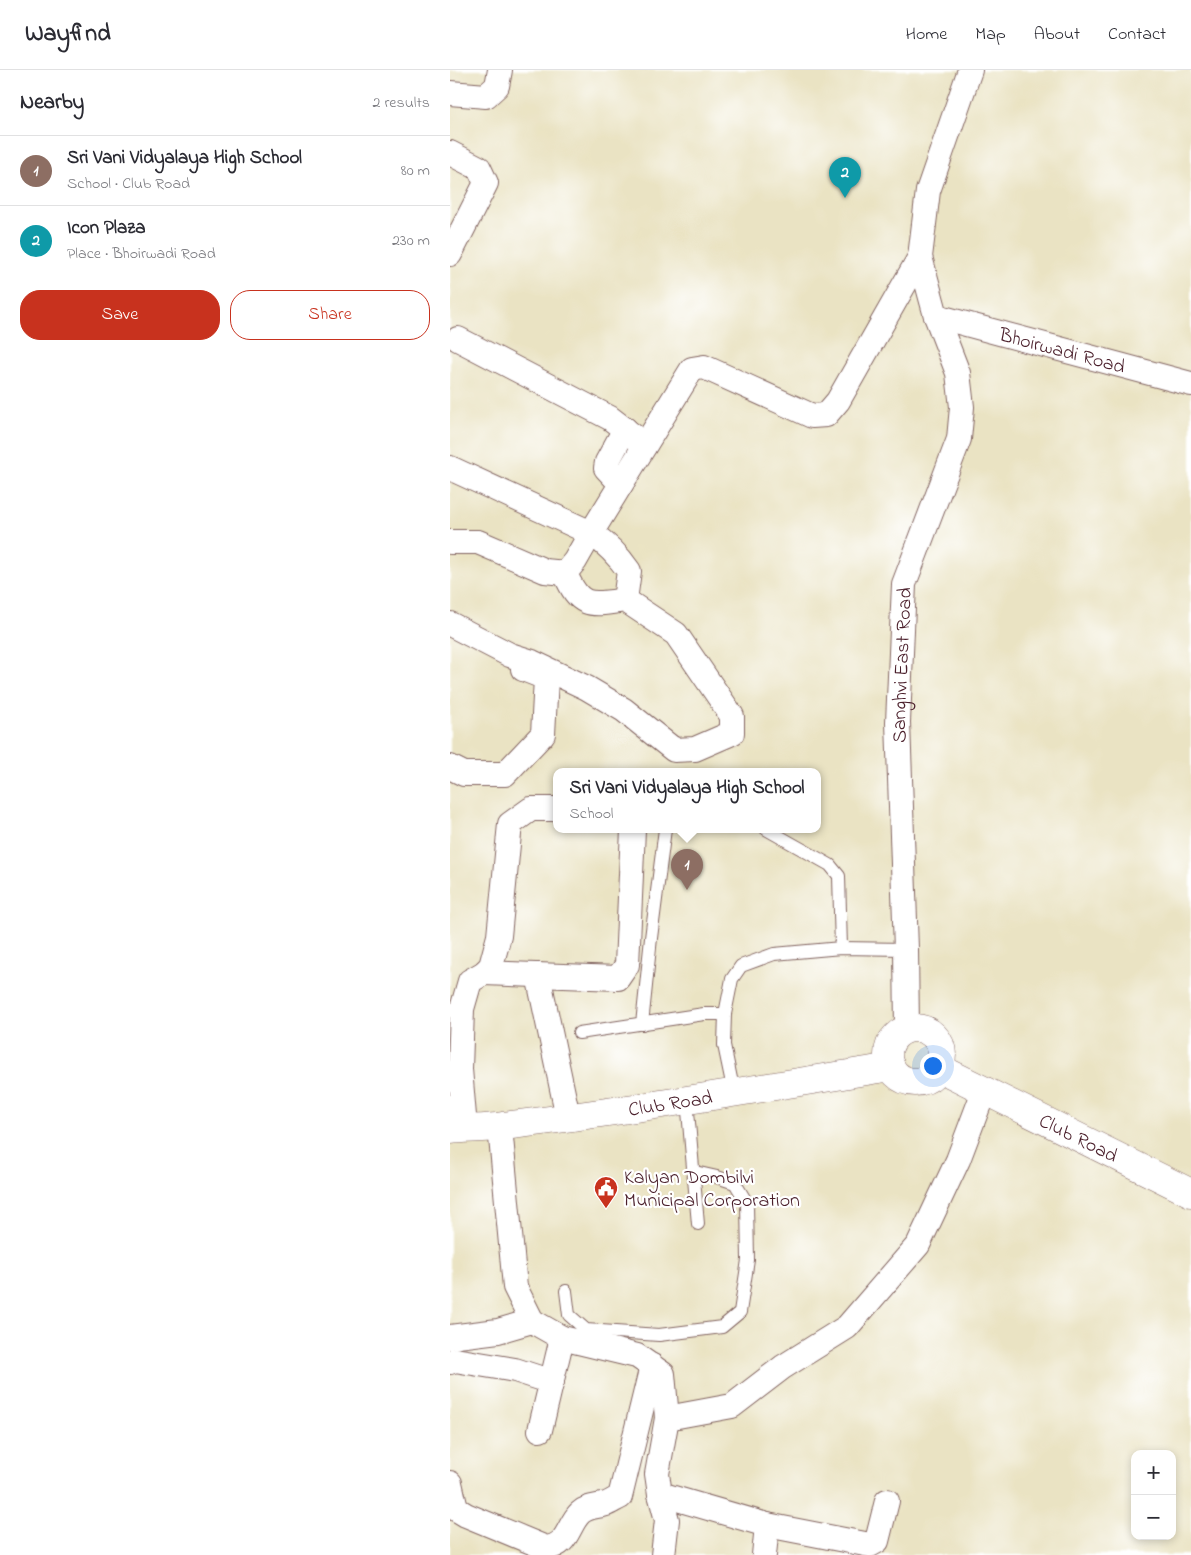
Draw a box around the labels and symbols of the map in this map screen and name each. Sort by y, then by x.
pin: 2 [829,157,861,198]
street label: Bhoirwadi Road [995,321,1128,383]
street label: Sanghvi East Road [886,587,921,744]
pin: 1 [671,849,703,890]
your location [920,1053,946,1079]
street label: Club Road [626,1084,715,1126]
street label: Club Road [1033,1108,1122,1171]
place label: Kalyan Dombilvi Municipal Corporation [624,1164,800,1216]
public building icon: Kalyan Dombilvi Municipal Corporation [593,1175,619,1209]

